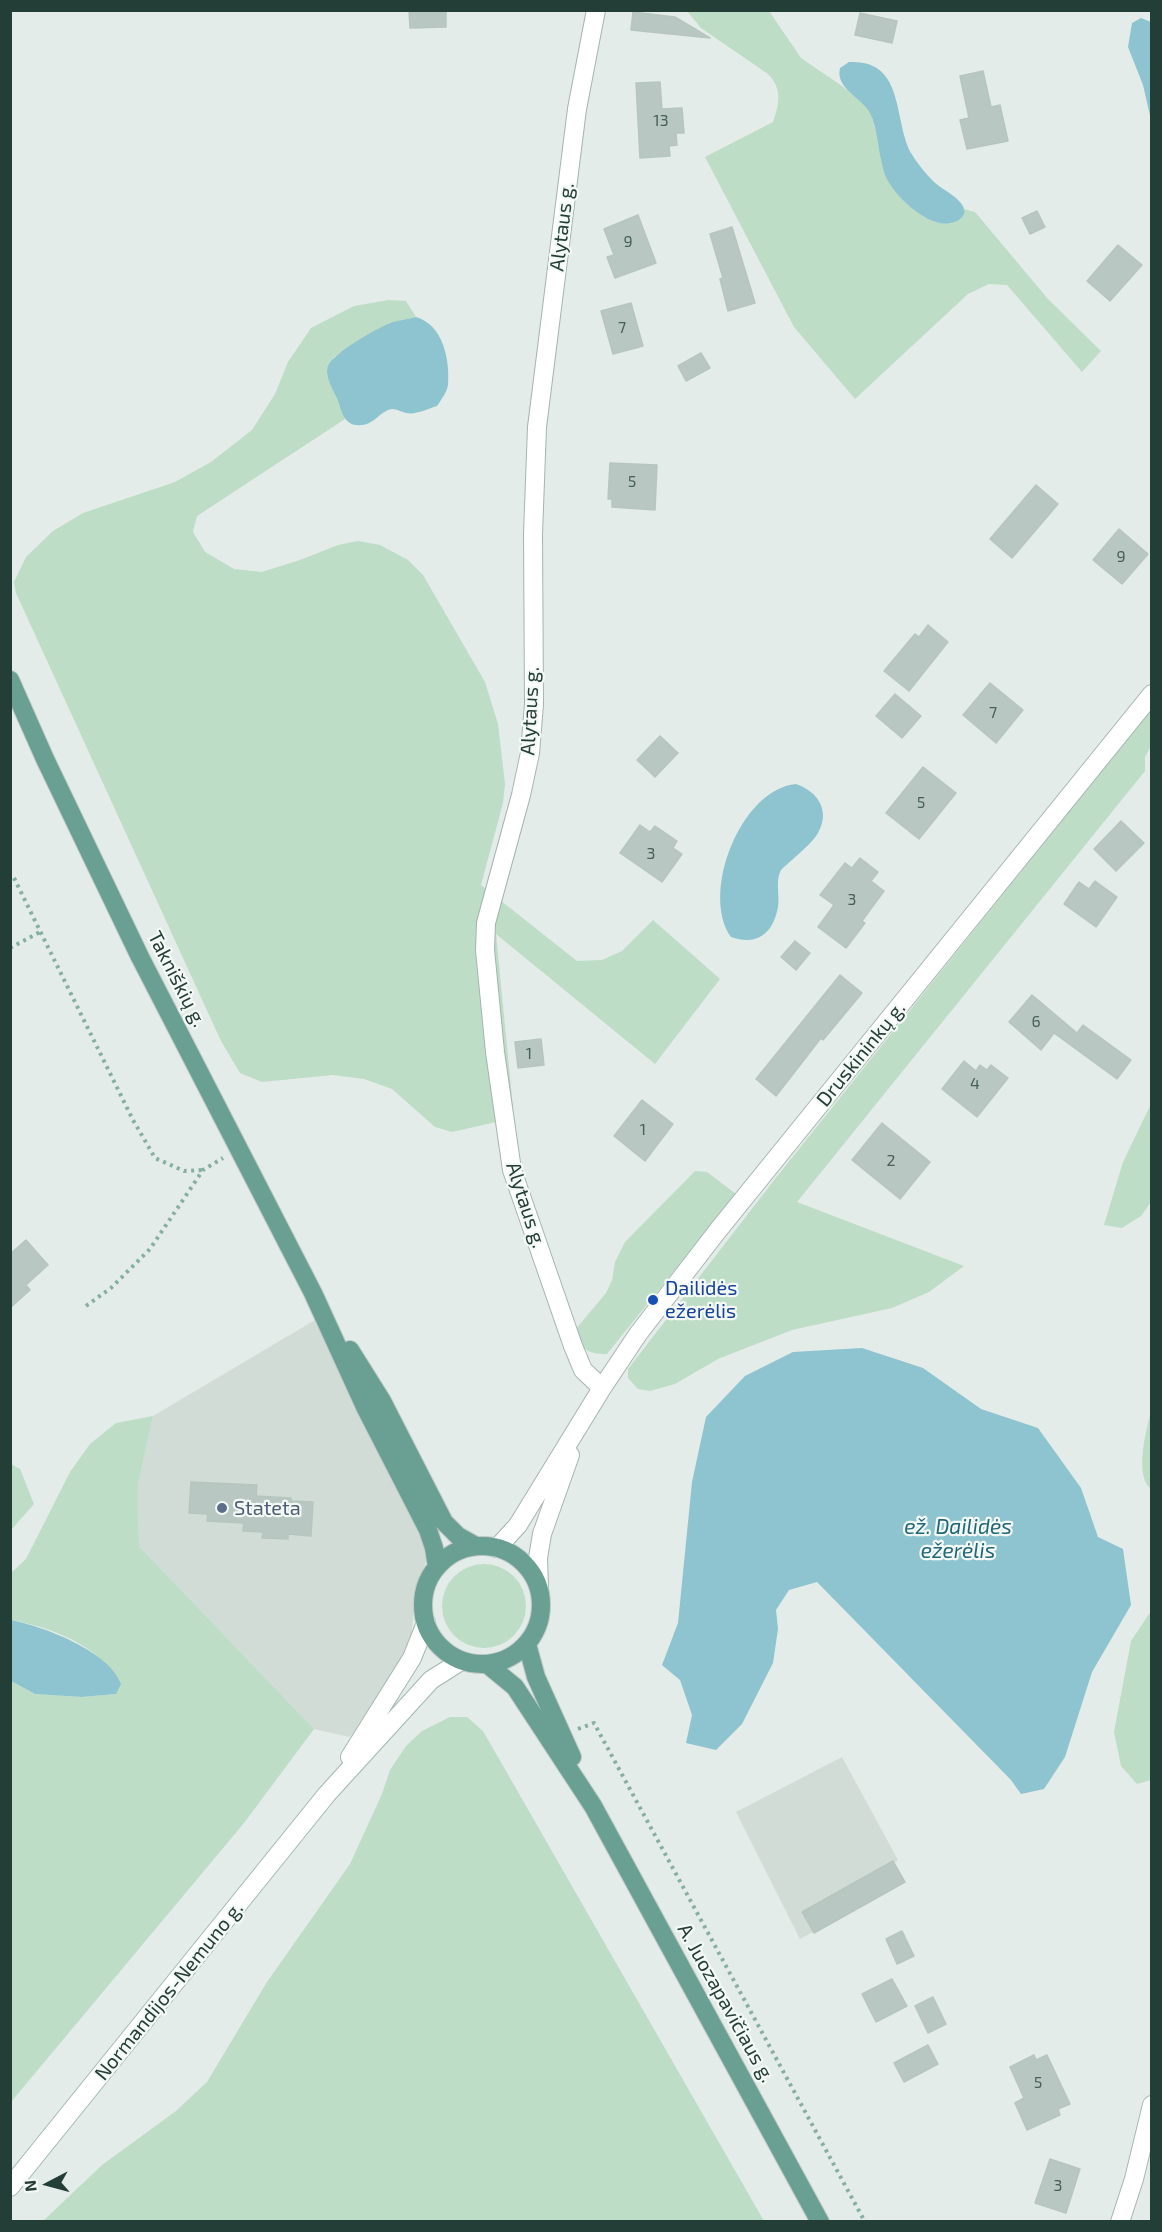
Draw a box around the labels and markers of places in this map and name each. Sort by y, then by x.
place label: Dailidės ežerėlis [665,1276,737,1323]
marker: Dailidės ežerėlis [646,1293,660,1307]
place label: Stateta [234,1496,301,1520]
marker: Stateta [215,1501,229,1515]

